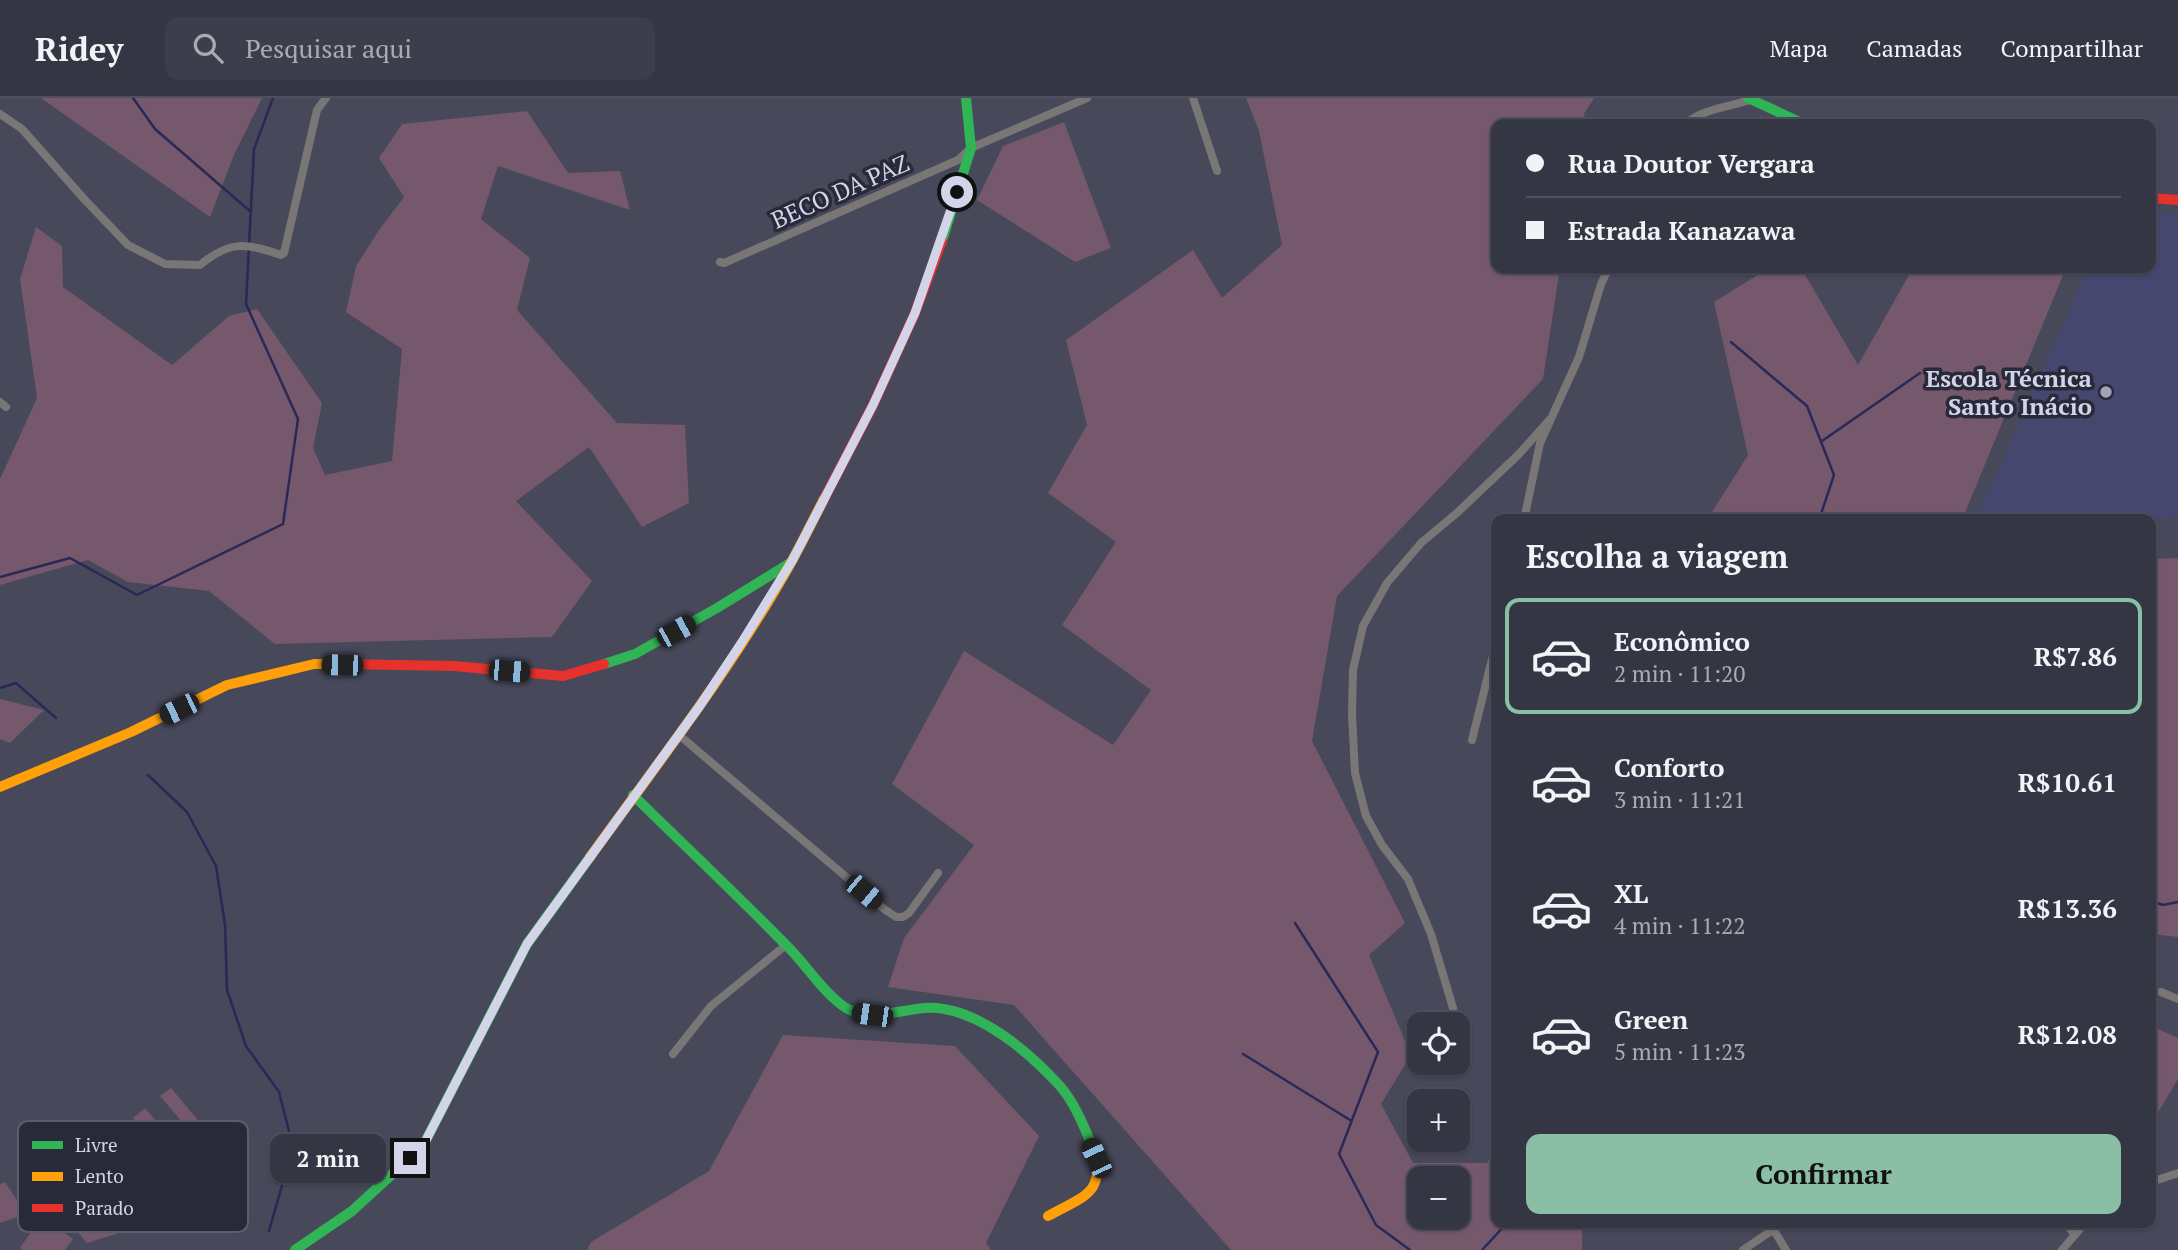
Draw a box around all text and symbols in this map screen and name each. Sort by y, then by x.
search box [165,17,655,80]
text: Ridey [35,27,123,70]
icon: search [189,29,227,67]
text: Pesquisar aqui [245,31,412,65]
text: Mapa [1770,32,1828,64]
text: Camadas [1866,32,1962,64]
text: Compartilhar [2000,32,2143,64]
street label: BECO DA PAZ [766,146,914,236]
text: Rua Doutor Vergara [1568,146,1815,180]
route start [941,176,973,208]
text: Estrada Kanazawa [1568,213,1796,247]
place label: Escola Técnica Santo Inácio [1926,362,2093,422]
marker: Escola Técnica Santo Inácio [2098,384,2114,400]
text: Escolha a viagem [1526,535,1788,577]
car [653,612,700,650]
text: Econômico [1614,624,1750,658]
icon: car [1530,625,1593,688]
text: R$7.86 [2034,639,2117,673]
car [321,654,364,676]
text: 2 min · 11:20 [1614,658,1746,689]
car [488,659,531,683]
car [156,690,203,728]
text: Conforto [1614,750,1724,784]
icon: car [1530,751,1593,814]
text: R$10.61 [2018,765,2117,799]
text: 3 min · 11:21 [1614,784,1746,815]
car [842,870,887,914]
text: XL [1614,876,1648,910]
icon: car [1530,877,1593,940]
text: R$13.36 [2018,891,2117,925]
text: 4 min · 11:22 [1614,910,1746,941]
car [850,1002,895,1028]
text: Green [1614,1002,1688,1036]
icon: car [1530,1003,1593,1066]
map controls [1407,1012,1470,1229]
button: locate [1407,1012,1470,1075]
text: R$12.08 [2018,1017,2117,1051]
text: 5 min · 11:23 [1614,1036,1746,1067]
button: + [1407,1089,1470,1152]
legend [18,1121,248,1232]
text: Livre [75,1132,118,1157]
callout: 2 min [270,1134,386,1182]
button: Confirmar [1526,1134,2121,1214]
car [1078,1135,1115,1181]
route end [394,1142,426,1174]
text: 2 min [297,1143,359,1174]
text: Lento [75,1163,124,1188]
button: − [1407,1166,1470,1229]
text: Parado [75,1195,134,1220]

